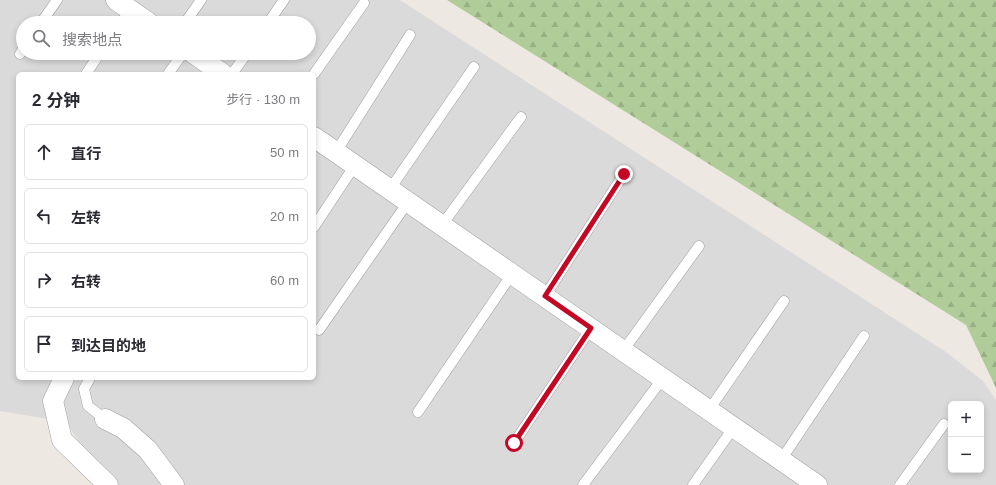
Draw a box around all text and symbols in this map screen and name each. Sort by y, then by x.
search box [16,16,316,60]
icon: search [30,27,52,49]
text: 搜索地点 [62,31,122,48]
text: 2 分钟 [32,91,80,110]
text: 步行 · 130 m [226,92,300,107]
icon: ahead [33,141,55,163]
text: 直行 [71,145,101,162]
text: 50 m [270,145,299,160]
route end [615,165,633,183]
icon: left [33,205,55,227]
text: 左转 [71,209,101,226]
text: 20 m [270,209,299,224]
icon: right [33,269,55,291]
text: 右转 [71,273,101,290]
text: 60 m [270,273,299,288]
icon: arrive [33,333,55,355]
text: 到达目的地 [71,337,146,354]
map controls [948,401,984,473]
button: + [948,401,984,437]
route start [505,434,523,452]
button: − [948,437,984,473]

